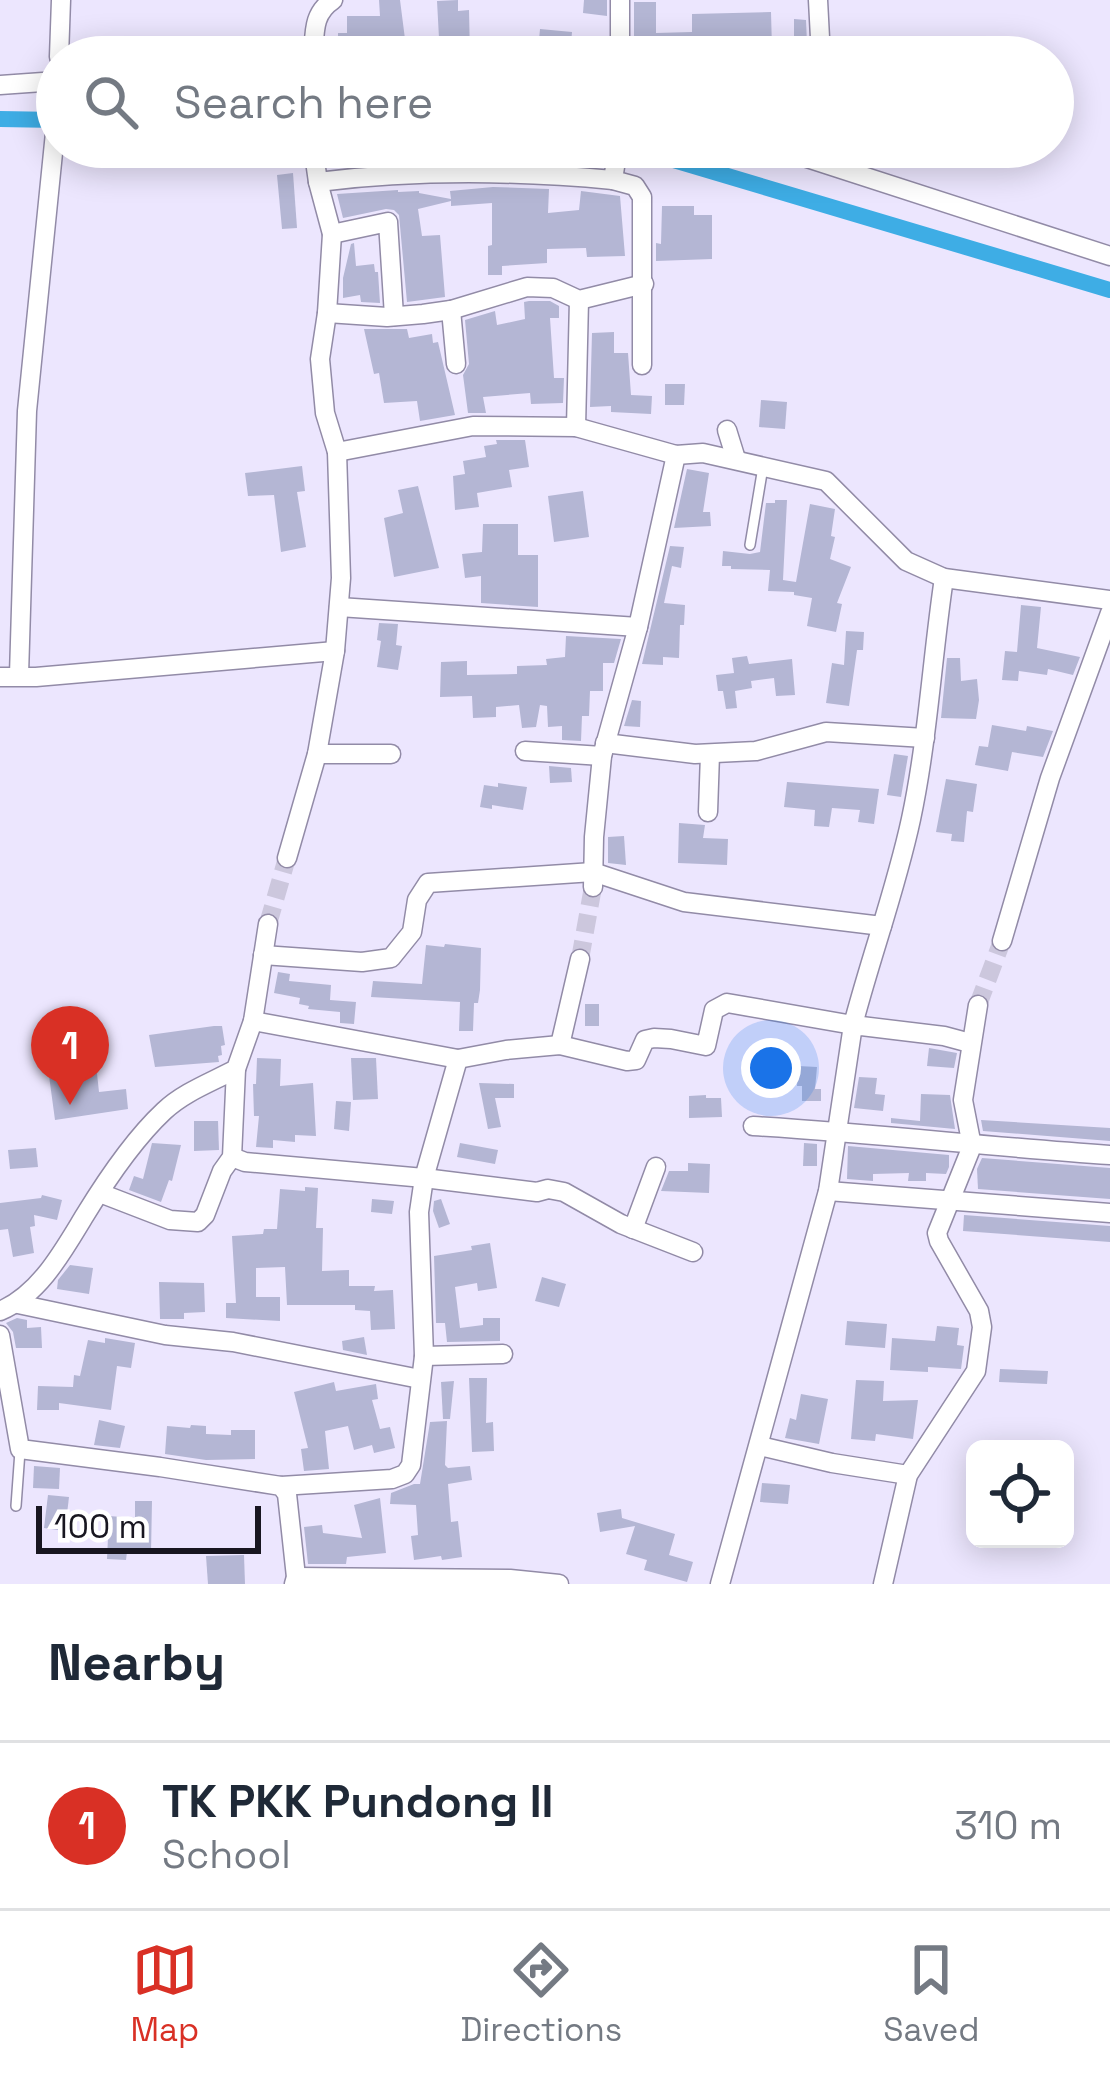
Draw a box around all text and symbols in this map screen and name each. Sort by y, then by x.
search box [36,36,1074,168]
icon: search [78,69,144,135]
text: Search here [174,74,433,131]
pin: 1 [31,1006,109,1105]
your location [741,1038,801,1098]
map controls [966,1440,1074,1548]
button: locate [966,1440,1074,1548]
scale bar [36,1500,261,1553]
text: 100 m [54,1506,147,1548]
text: Nearby [48,1630,225,1695]
text: TK PKK Pundong II [162,1773,554,1830]
text: 1 [78,1801,96,1850]
text: 310 m [954,1801,1062,1850]
text: School [162,1830,291,1879]
tab: Map [131,1937,199,2051]
tab: Directions [460,1937,622,2051]
tab: Saved [883,1937,979,2051]

